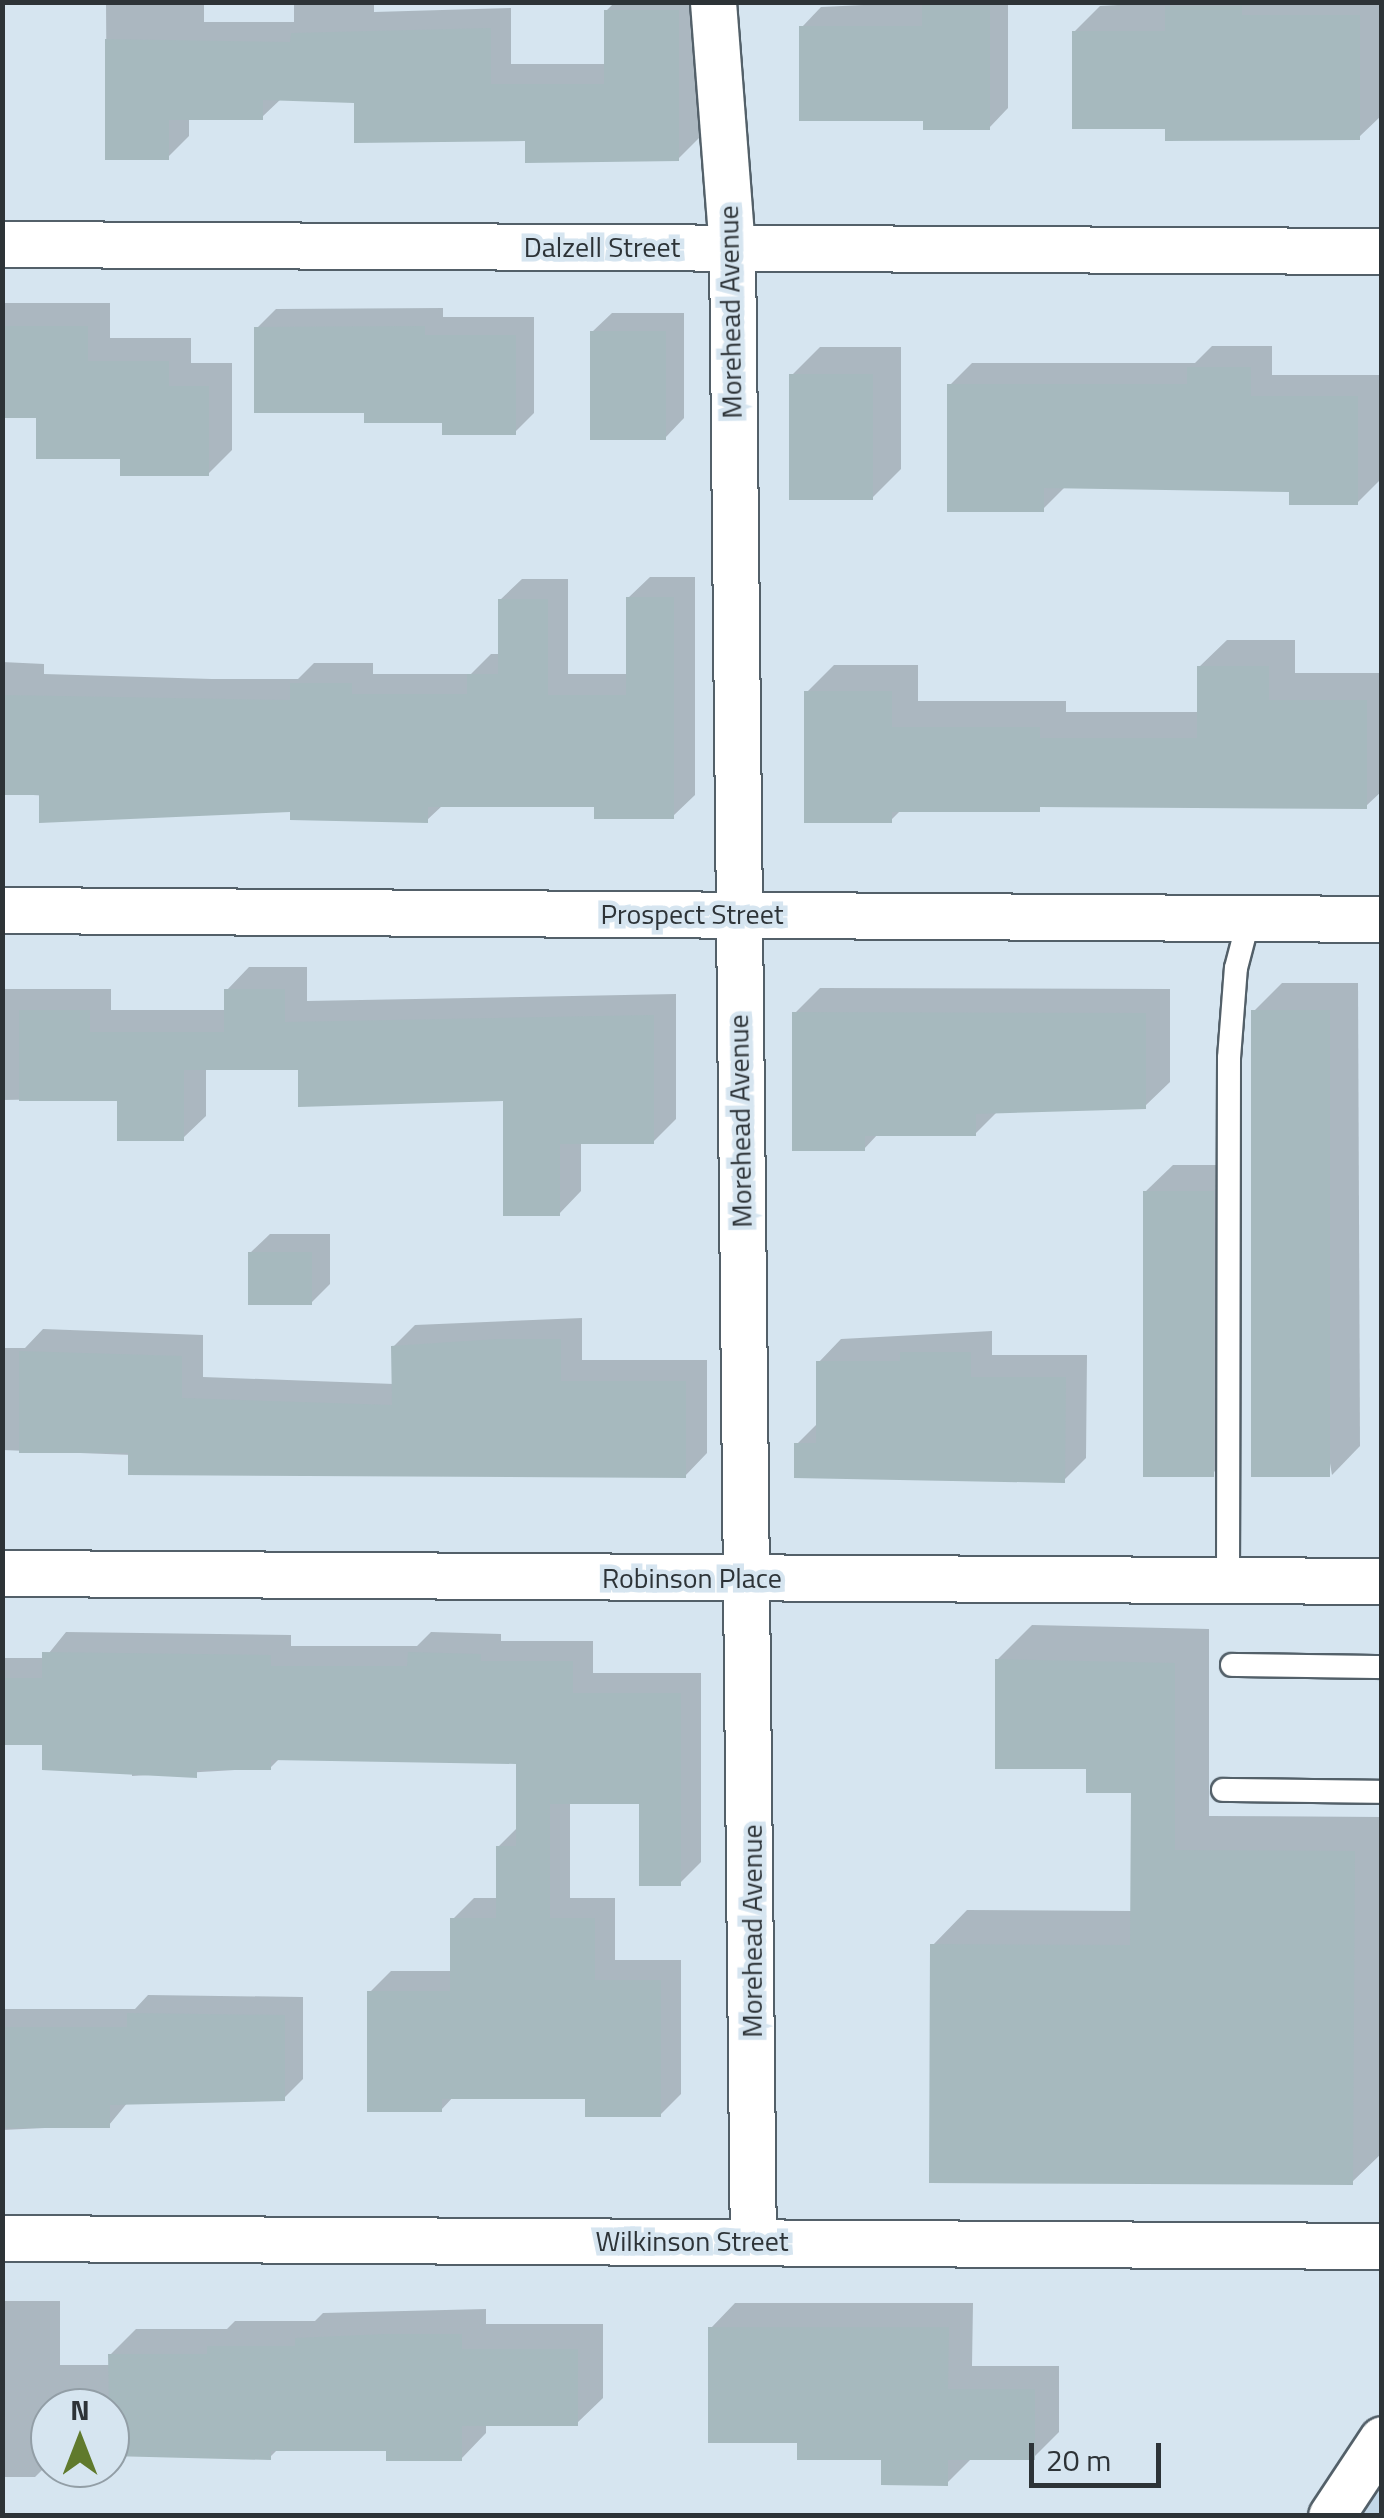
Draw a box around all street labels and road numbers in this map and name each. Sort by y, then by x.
street label: Morehead Avenue [711,205,749,419]
street label: Dalzell Street [524,230,680,264]
street label: Prospect Street [600,897,784,931]
street label: Morehead Avenue [721,1014,759,1228]
street label: Robinson Place [602,1561,782,1595]
street label: Morehead Avenue [735,1824,769,2038]
street label: Wilkinson Street [595,2224,789,2258]

